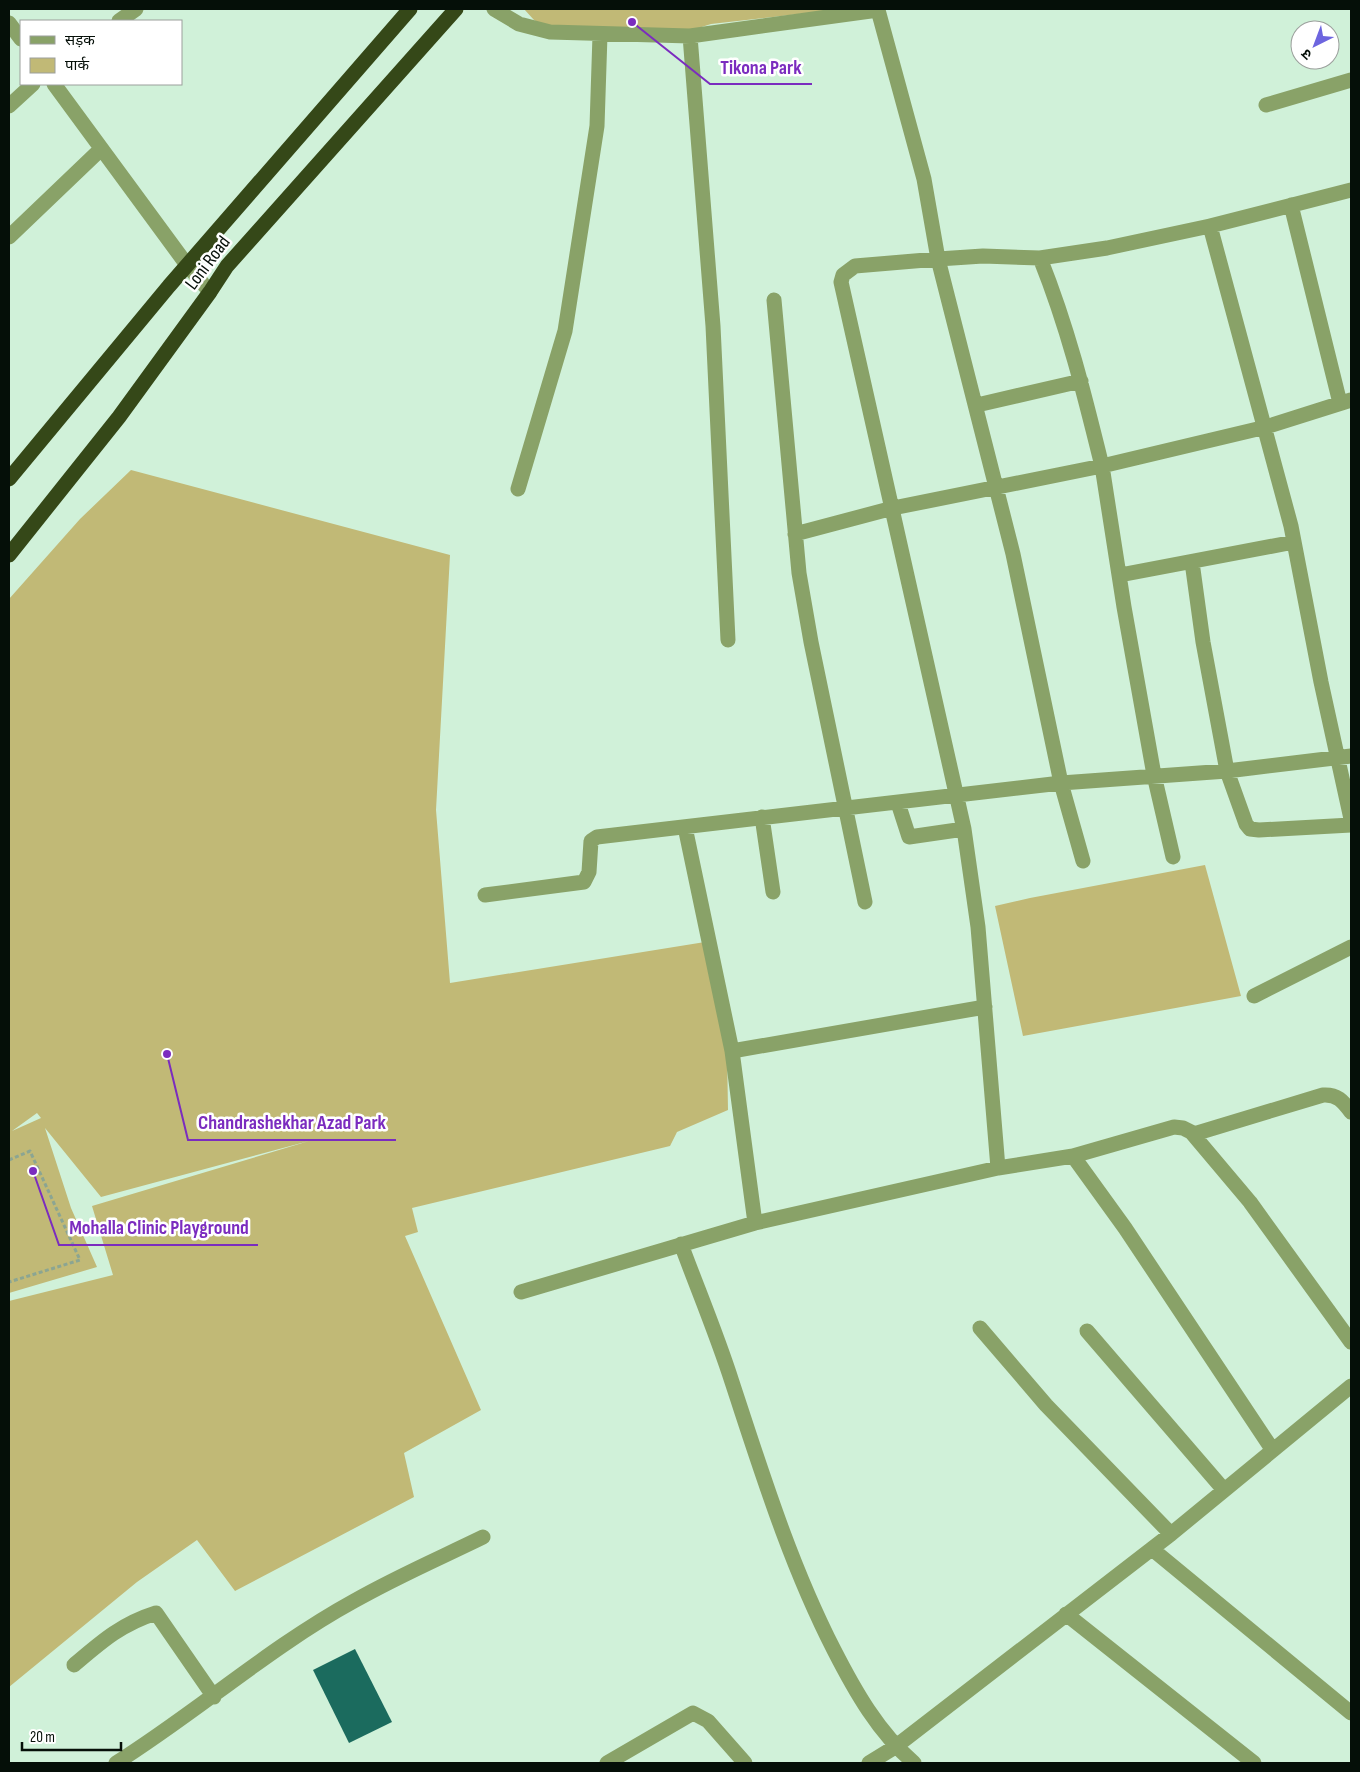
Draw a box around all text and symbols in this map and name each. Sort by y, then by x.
legend [20,20,182,85]
north arrow [1290,20,1340,70]
text: सड़क [65,31,95,50]
text: उ [1297,45,1315,63]
callout: Tikona Park [710,49,812,84]
text: पार्क [65,56,89,75]
text: Tikona Park [720,56,802,80]
street label: Loni Road [180,232,236,294]
callout: Chandrashekhar Azad Park [188,1105,396,1140]
text: Chandrashekhar Azad Park [198,1111,387,1135]
callout: Mohalla Clinic Playground [59,1210,258,1245]
text: Mohalla Clinic Playground [69,1216,249,1240]
scale bar [22,1720,121,1752]
text: 20 m [30,1728,55,1747]

